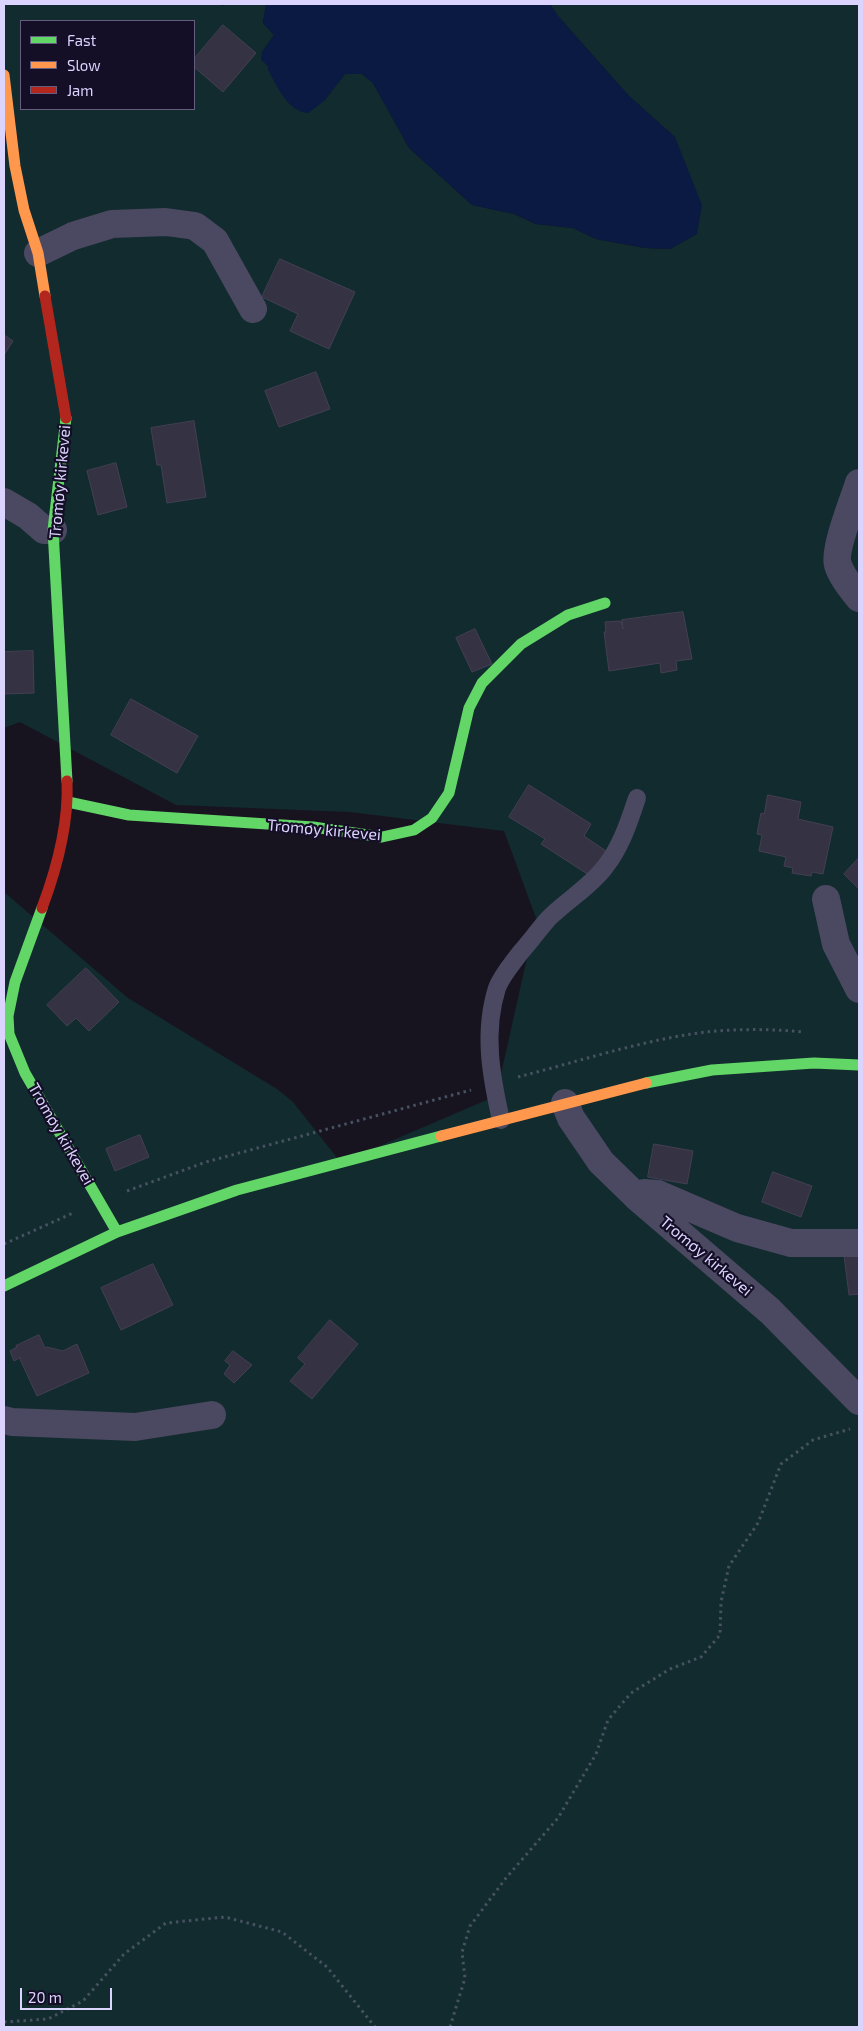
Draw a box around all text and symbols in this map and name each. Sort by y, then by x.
legend [20,20,195,110]
text: Fast [67,31,96,49]
text: Slow [67,56,101,74]
text: Jam [67,81,93,99]
street label: Tromøy kirkevei [45,424,75,540]
street label: Tromøy kirkevei [266,815,382,845]
street label: Tromøy kirkevei [24,1080,98,1188]
street label: Tromøy kirkevei [656,1212,756,1300]
scale bar [22,1978,115,2010]
text: 20 m [28,1988,62,2006]

